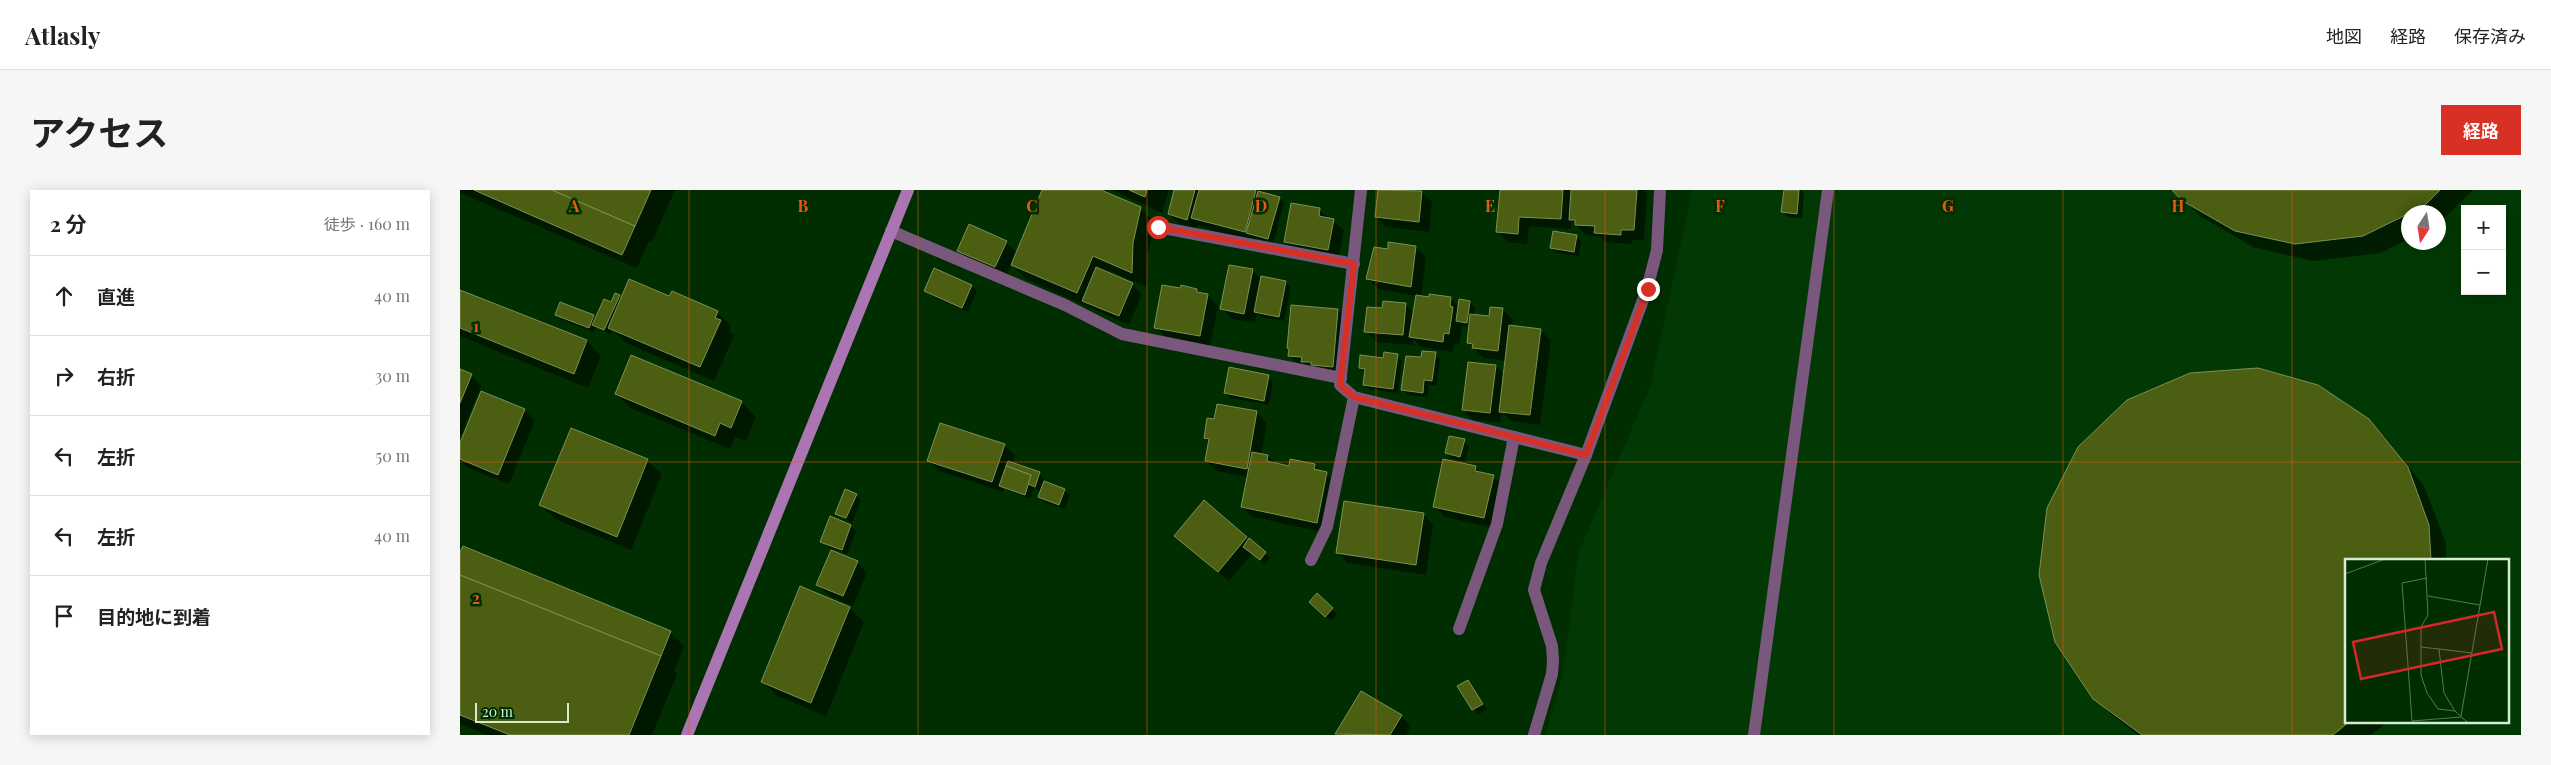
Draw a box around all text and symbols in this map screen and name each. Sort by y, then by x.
text: Atlasly [25,19,100,51]
text: 地図 [2326,24,2362,48]
text: 経路 [2390,24,2426,48]
text: 保存済み [2454,24,2526,48]
button: 経路 [2441,105,2521,155]
text: アクセス [30,108,168,155]
text: A [568,195,580,216]
text: B [798,195,809,216]
text: C [1026,195,1038,216]
text: D [1255,195,1267,216]
text: E [1485,195,1495,216]
text: F [1715,195,1725,216]
text: G [1942,195,1954,216]
text: H [2172,195,2185,216]
north arrow [2401,205,2446,250]
map controls [2461,205,2506,295]
button: + [2461,205,2506,250]
text: 2 分 [50,209,87,237]
text: 徒歩 · 160 m [324,213,410,234]
route start [1147,216,1170,239]
button: − [2461,250,2506,295]
route end [1637,278,1660,301]
icon: ahead [50,282,78,310]
text: 直進 [97,283,135,309]
text: 40 m [374,285,410,306]
text: 1 [473,315,479,336]
icon: right [50,362,78,390]
text: 右折 [97,363,135,389]
text: 30 m [375,365,410,386]
icon: left [50,442,78,470]
text: 左折 [97,443,135,469]
text: 50 m [376,445,410,466]
icon: left [50,522,78,550]
text: 左折 [97,523,135,549]
text: 40 m [374,525,410,546]
inset map [2345,559,2508,722]
text: 2 [472,587,480,608]
icon: arrive [50,602,78,630]
text: 目的地に到着 [97,603,211,629]
scale bar [475,700,569,723]
text: 20 m [482,702,513,721]

